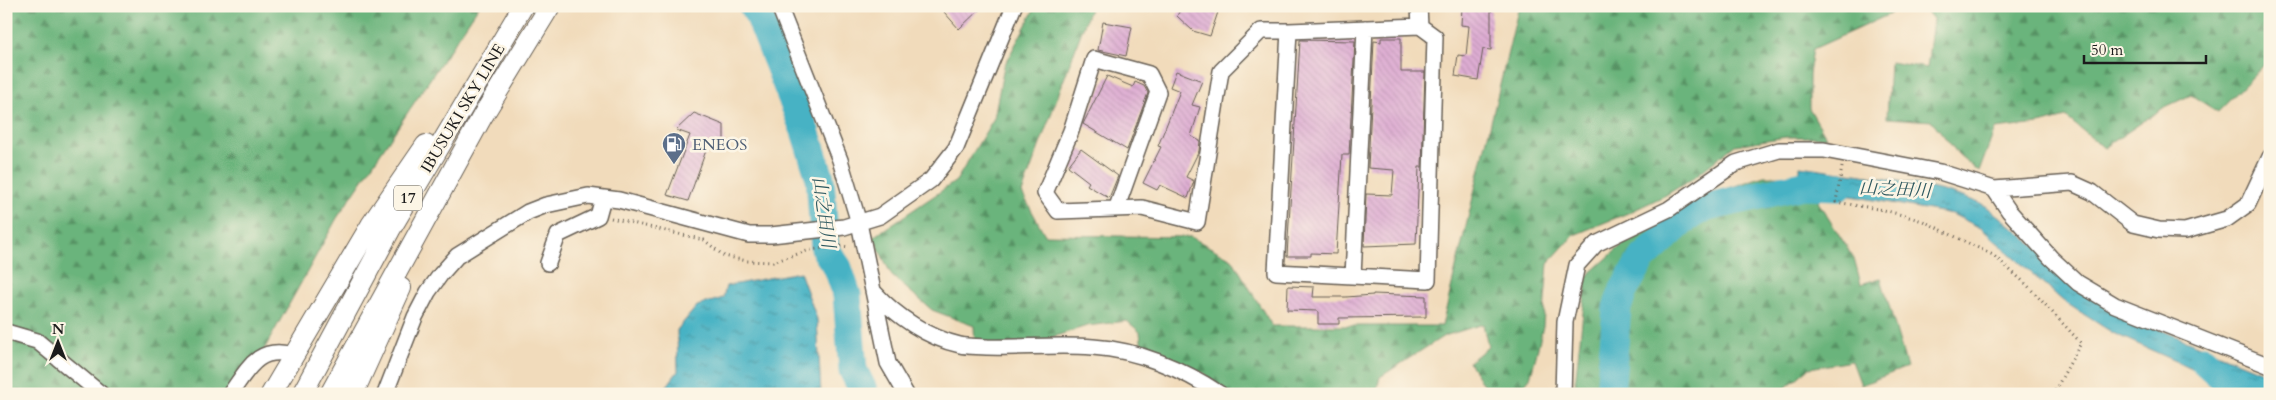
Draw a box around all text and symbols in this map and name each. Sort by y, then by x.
scale bar [2084,32,2206,64]
street label: IBUSUKI SKY LINE [416,40,510,177]
text: 50 m [2091,40,2123,60]
fuel station icon: ENEOS [661,131,687,165]
place label: ENEOS [692,134,747,156]
water label: 山之田川 [806,175,841,251]
water label: 山之田川 [1858,175,1934,204]
road number: 17 [394,186,422,210]
north arrow [32,318,82,368]
text: N [52,320,64,339]

